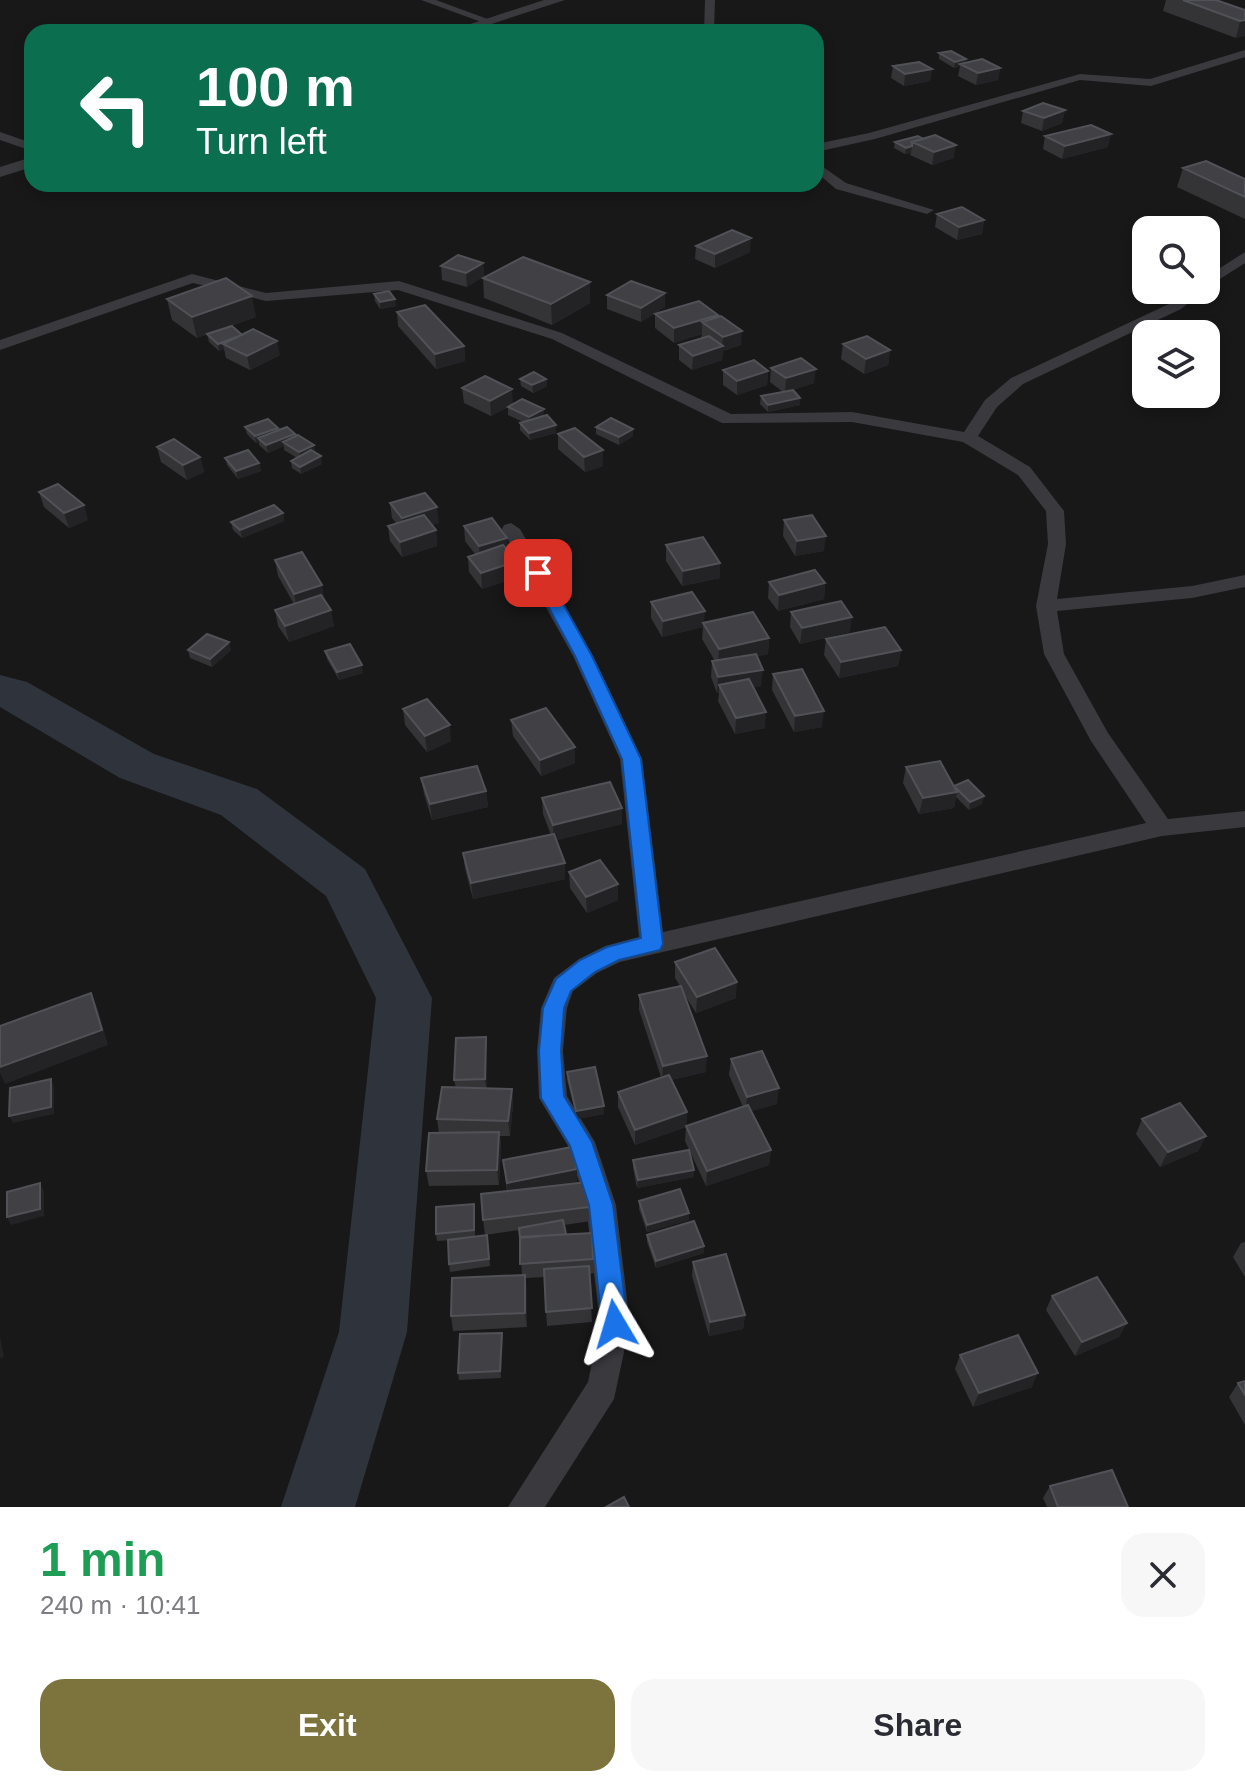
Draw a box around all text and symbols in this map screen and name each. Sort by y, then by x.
text: 100 m [196,55,355,118]
icon: left [64,56,168,160]
text: Turn left [196,121,327,162]
map controls [1132,216,1220,408]
button: search [1132,216,1220,304]
button: layers [1132,320,1220,408]
pin [504,539,572,607]
icon: arrive [516,551,560,595]
position arrow [573,1282,657,1366]
text: 1 min [40,1533,165,1586]
button: close [1121,1533,1205,1617]
text: 240 m · 10:41 [40,1590,200,1620]
button: Exit [40,1679,615,1771]
button: Share [631,1679,1205,1771]

